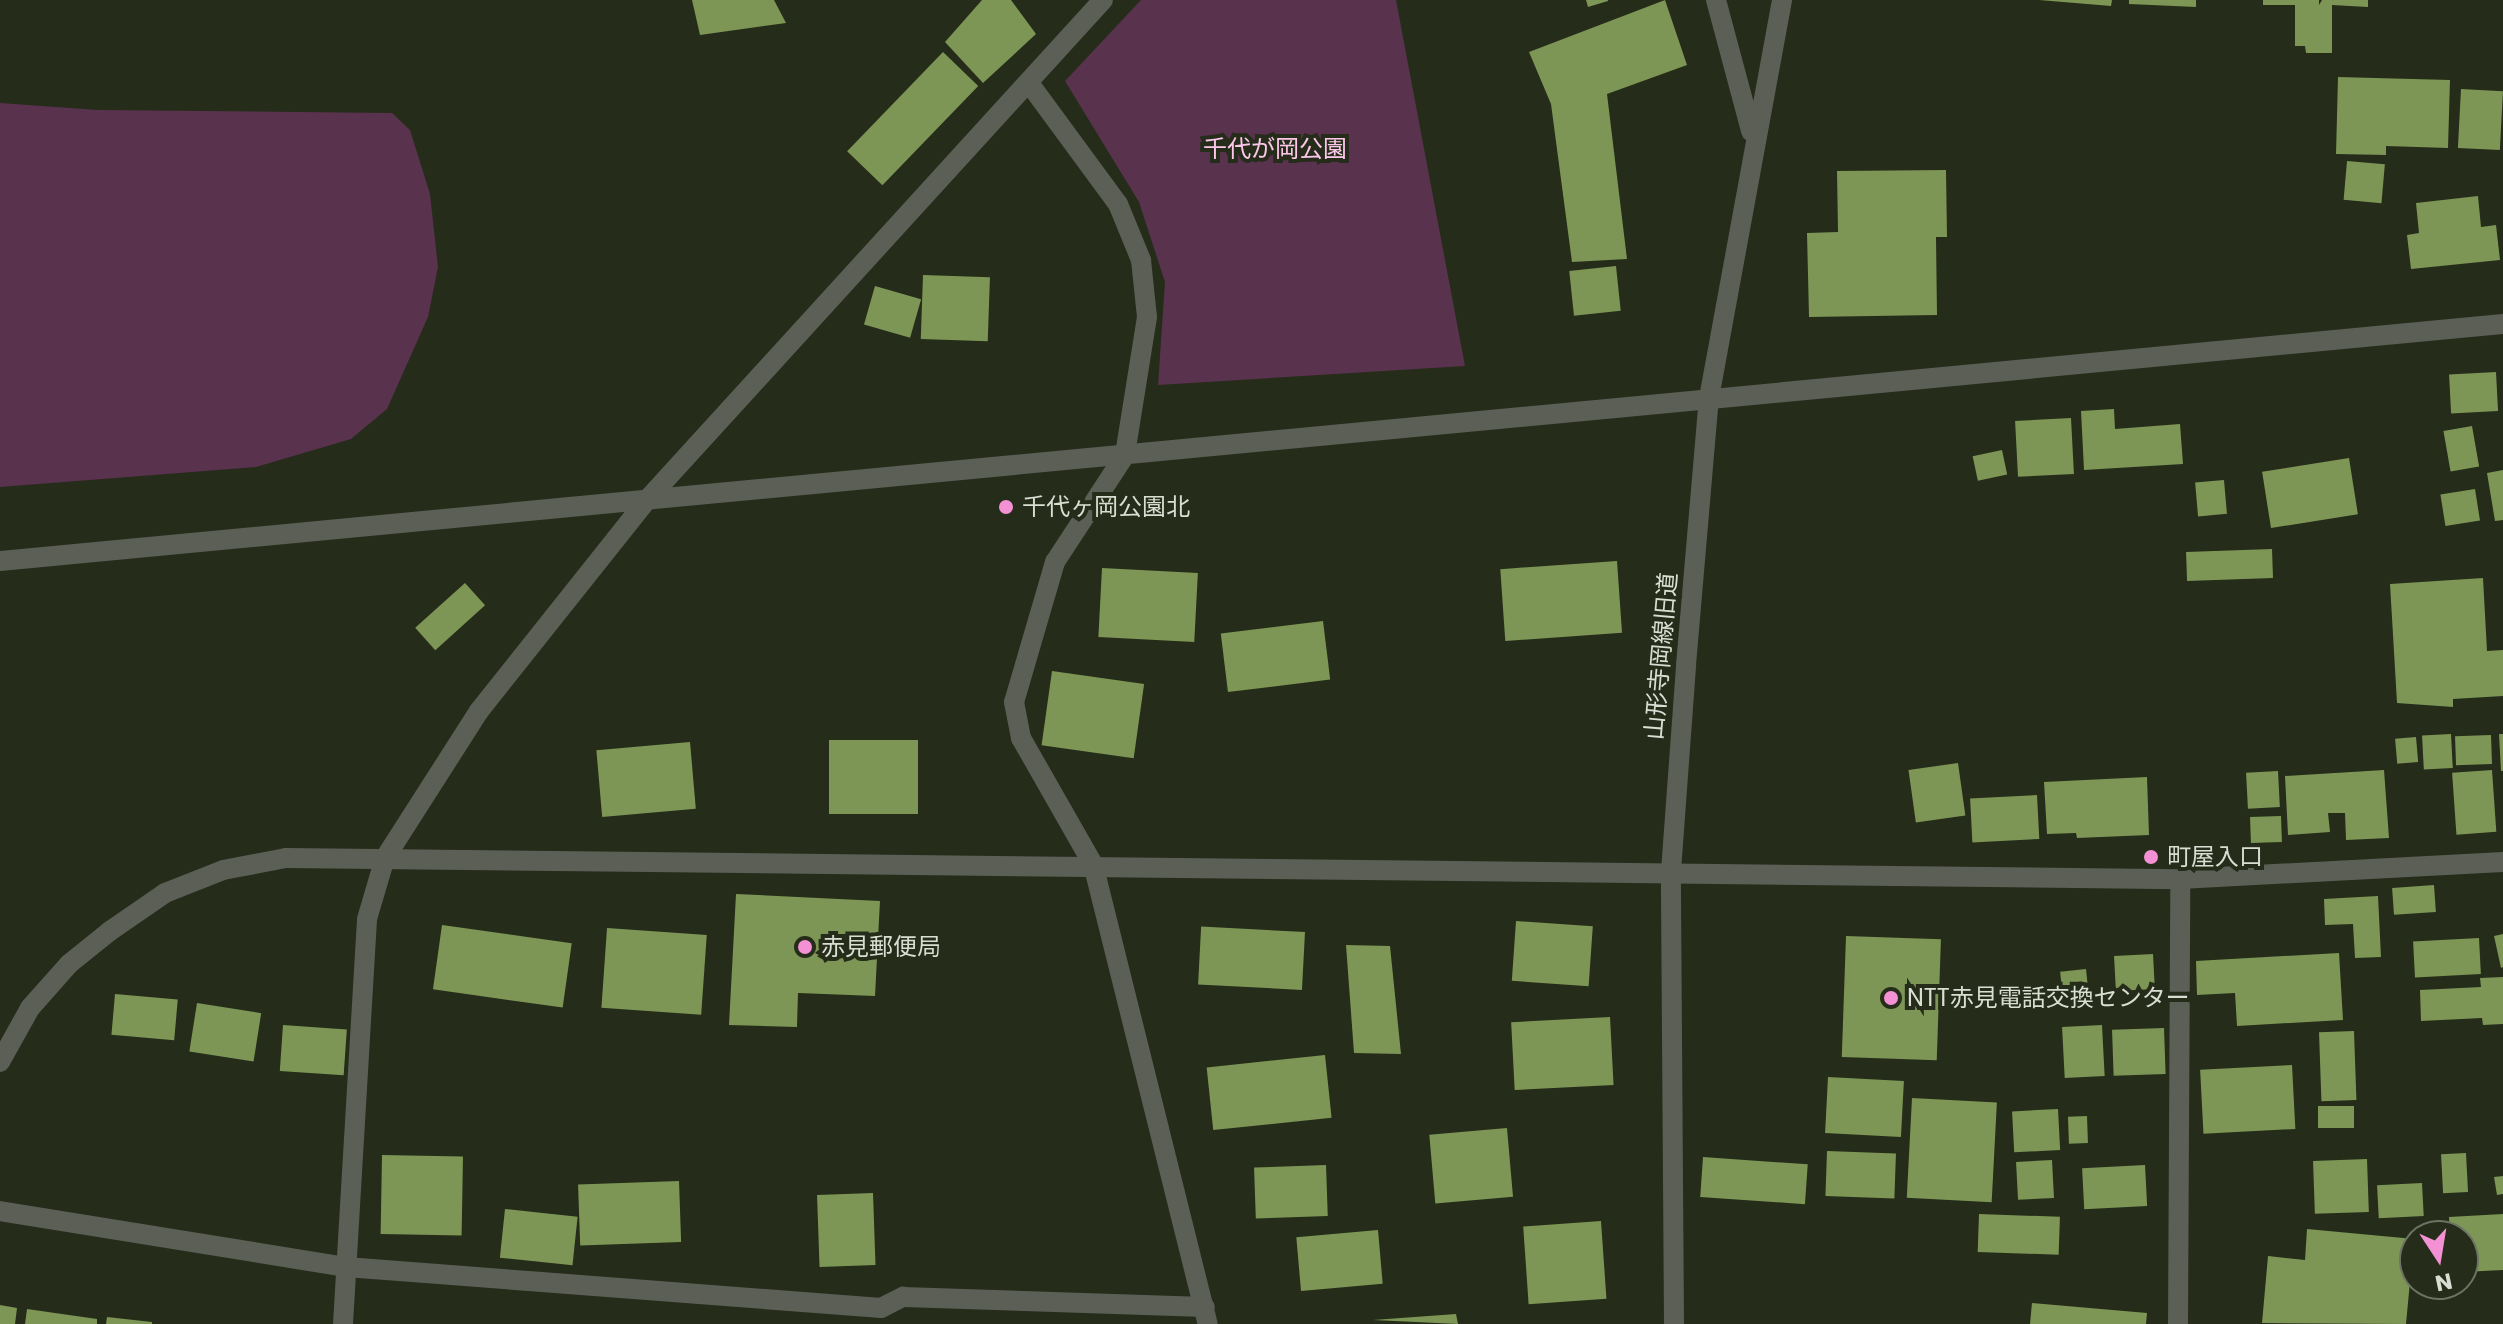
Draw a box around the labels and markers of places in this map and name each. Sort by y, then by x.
place label: 千代ヶ岡公園北 [1022,493,1190,521]
marker: 千代ヶ岡公園北 [997,498,1015,516]
place label: 町屋入口 [2167,843,2263,871]
marker: 町屋入口 [2142,848,2160,866]
place label: 赤見郵便局 [821,933,941,961]
marker: 赤見郵便局 [796,938,814,956]
place label: NTT赤見電話交換センター [1907,984,2190,1012]
marker: NTT赤見電話交換センター [1882,989,1900,1007]

